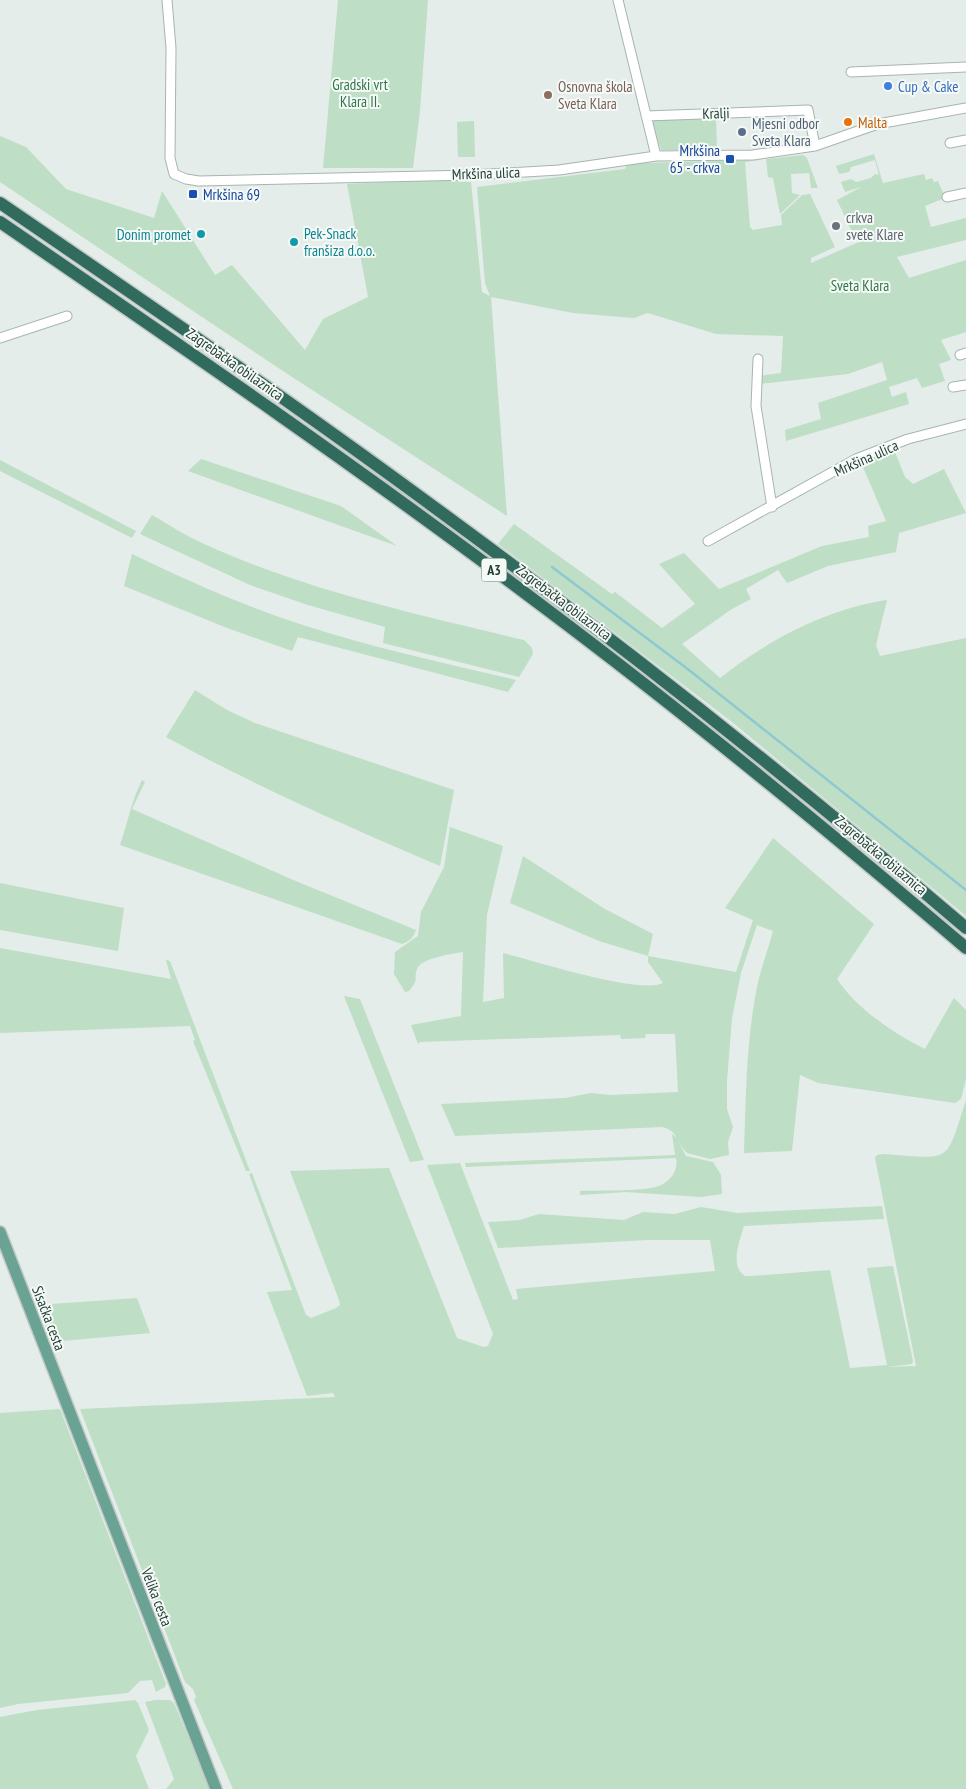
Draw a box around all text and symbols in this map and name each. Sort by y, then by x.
park label: Gradski vrt Klara II. [332,75,388,111]
place label: Osnovna škola Sveta Klara [558,77,633,113]
place label: Cup & Cake [898,77,958,96]
marker: Cup & Cake [882,80,894,92]
marker: Osnovna škola Sveta Klara [542,89,554,101]
street label: Kralji [702,103,730,123]
place label: Malta [858,113,887,132]
place label: Mjesni odbor Sveta Klara [752,114,820,150]
marker: Malta [842,116,854,128]
marker: Mjesni odbor Sveta Klara [736,126,748,138]
place label: Mrkšina 65 - crkva [670,141,720,177]
marker: Mrkšina 65 - crkva [724,153,736,165]
street label: Mrkšina ulica [452,162,520,184]
place label: Mrkšina 69 [203,185,260,204]
marker: Mrkšina 69 [187,188,199,200]
place label: crkva svete Klare [846,208,904,244]
marker: crkva svete Klare [830,220,842,232]
place label: Pek-Snack franšiza d.o.o. [304,224,375,260]
place label: Donim promet [117,225,191,244]
marker: Donim promet [195,228,207,240]
marker: Pek-Snack franšiza d.o.o. [288,236,300,248]
park label: Sveta Klara [831,276,889,295]
street label: Zagrebačka obilaznica [183,323,287,405]
street label: Mrkšina ulica [831,435,901,481]
road number: A3 [482,558,506,582]
street label: Zagrebačka obilaznica [513,560,615,644]
street label: Zagrebačka obilaznica [831,811,931,899]
street label: Sisačka cesta [28,1283,70,1353]
street label: Velika cesta [137,1564,177,1629]

